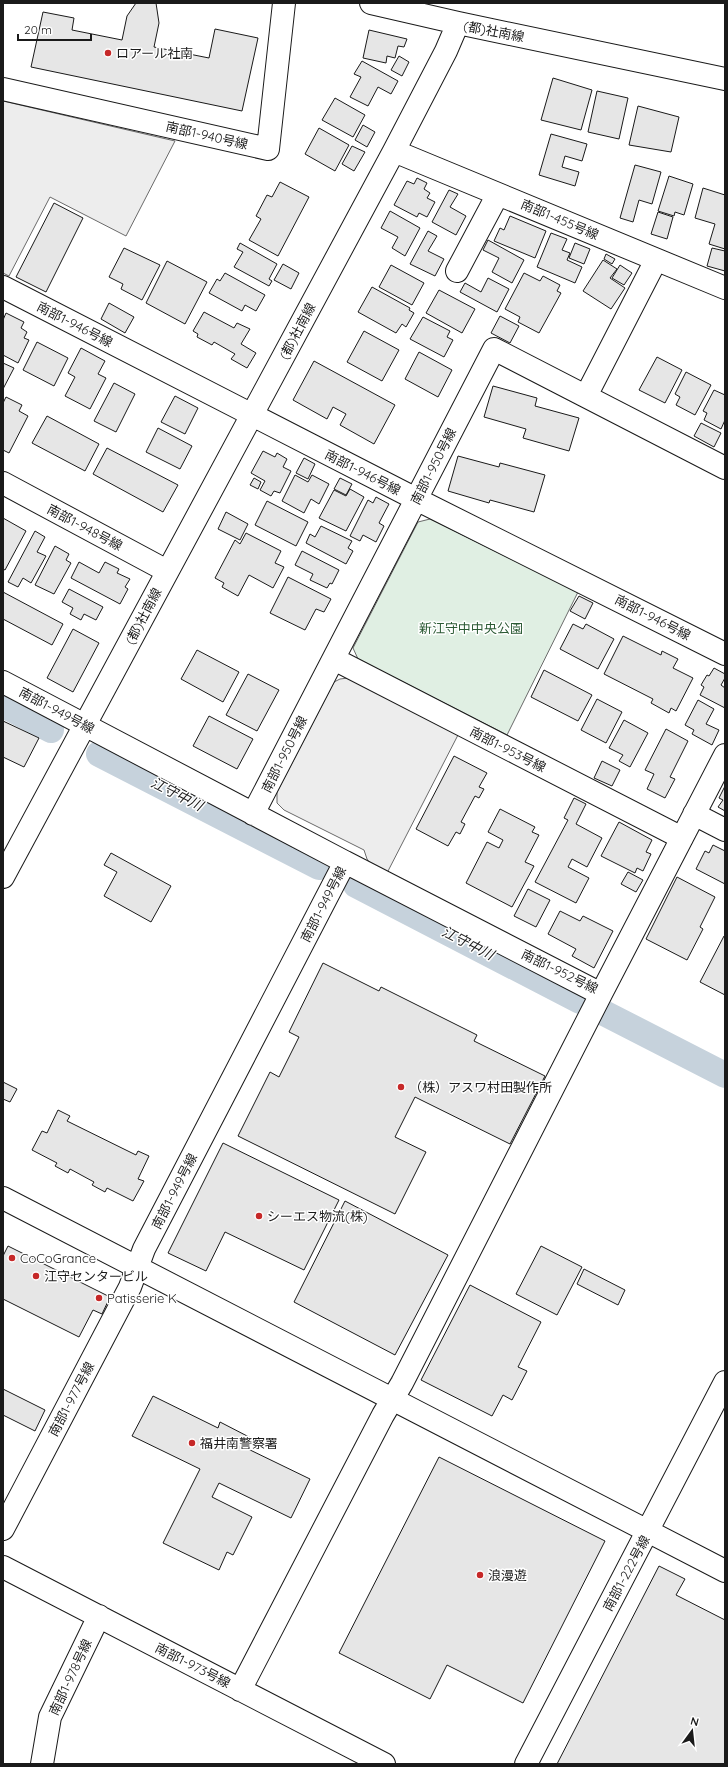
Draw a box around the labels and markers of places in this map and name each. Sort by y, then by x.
place label: ロアール社南 [116,45,193,61]
marker: ロアール社南 [103,48,113,58]
place label: （株）アスワ村田製作所 [409,1079,552,1095]
marker: （株）アスワ村田製作所 [396,1082,406,1092]
place label: シーエス物流(株) [267,1208,368,1224]
marker: シーエス物流(株) [254,1211,264,1221]
place label: CoCoGrance [20,1250,96,1266]
marker: CoCoGrance [7,1253,17,1263]
place label: 江守センタービル [44,1268,148,1284]
marker: 江守センタービル [31,1271,41,1281]
place label: Patisserie K [107,1290,177,1306]
marker: Patisserie K [94,1293,104,1303]
place label: 福井南警察署 [200,1435,278,1451]
marker: 福井南警察署 [187,1438,197,1448]
place label: 浪漫遊 [488,1567,527,1583]
marker: 浪漫遊 [475,1570,485,1580]

